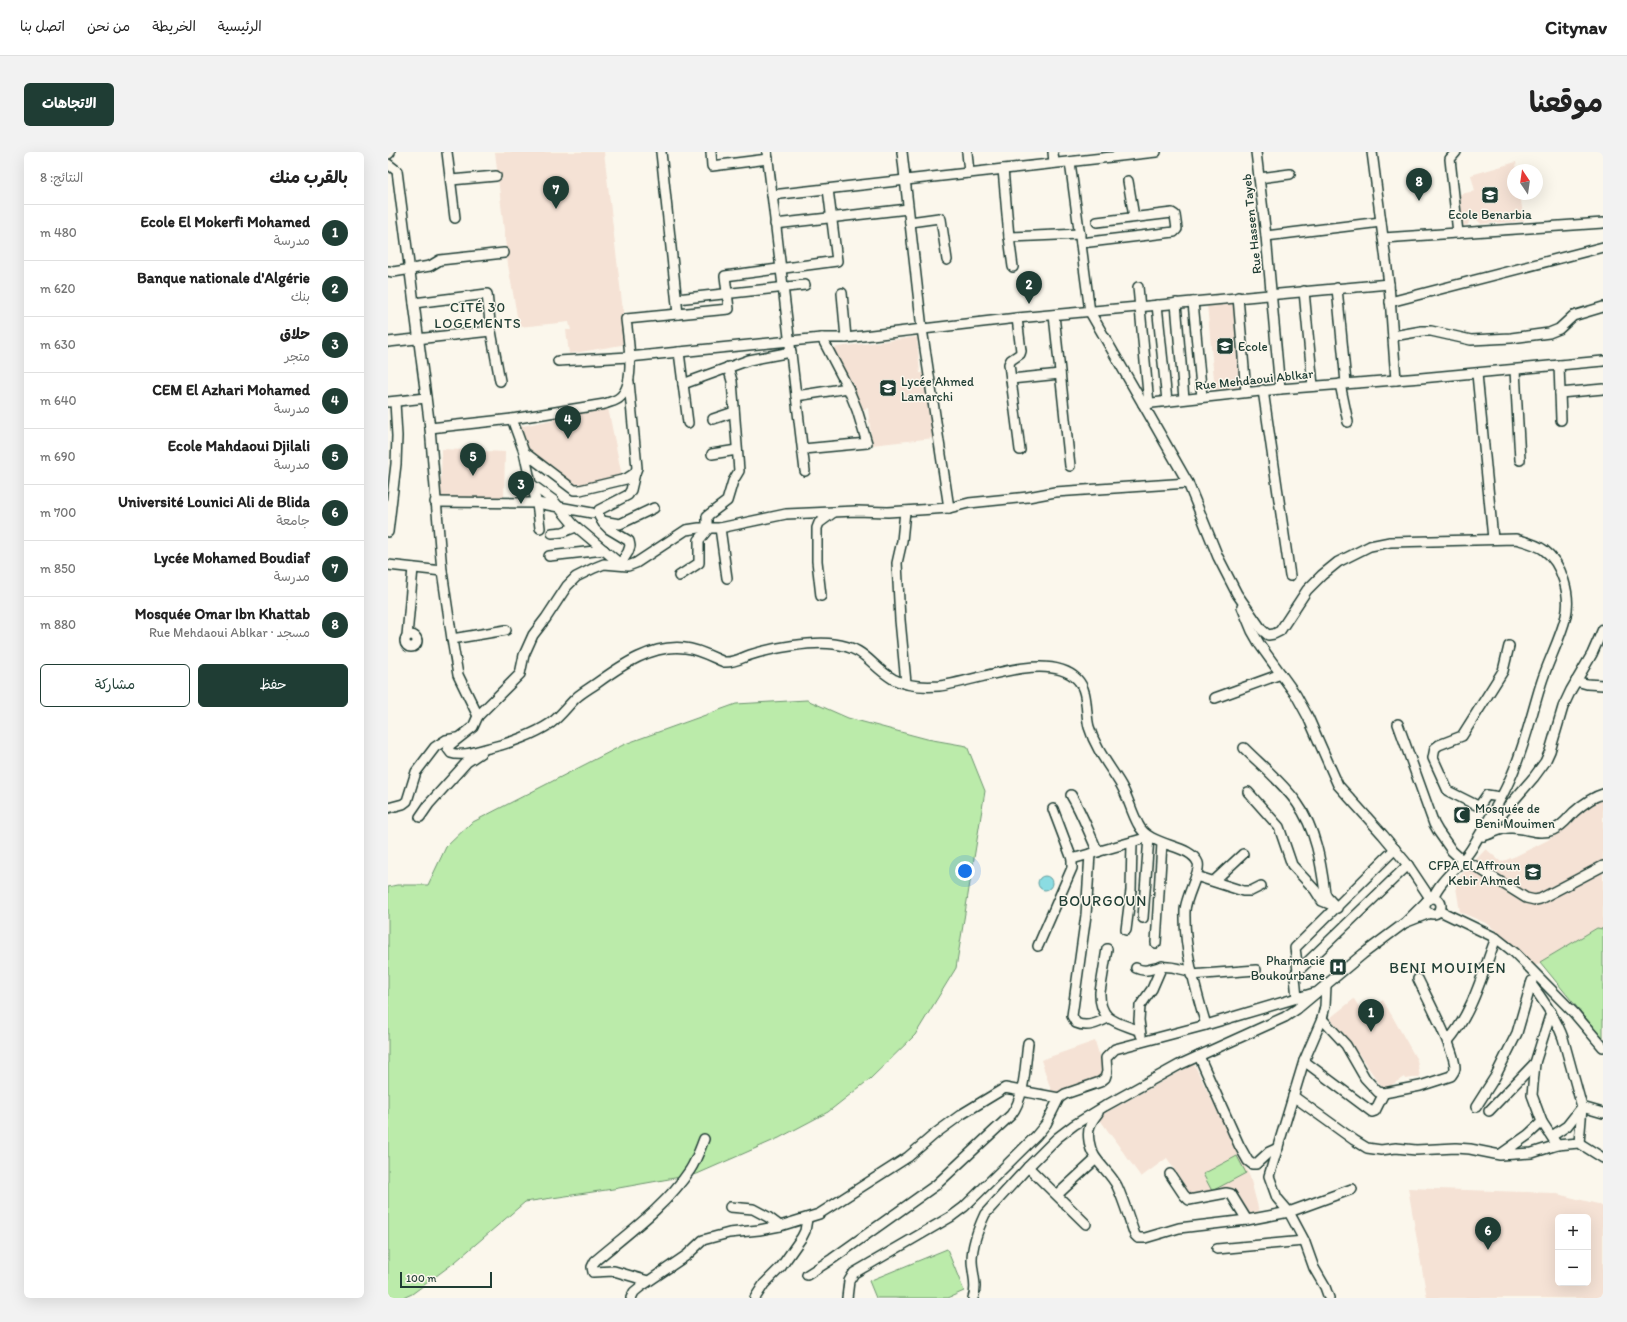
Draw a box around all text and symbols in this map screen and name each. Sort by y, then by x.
text: Citynav [1545,16,1607,39]
text: اتصل بنا [20,18,65,35]
text: من نحن [87,18,130,35]
text: الخريطة [152,18,196,35]
text: الرئيسية [218,18,262,35]
button: الاتجاهات [24,83,114,126]
text: موقعنا [1529,85,1603,119]
north arrow [1507,164,1543,200]
text: بالقرب منك [270,167,348,187]
pin: 8 [1406,168,1432,201]
text: النتائج: 8 [40,170,83,185]
street label: Rue Hassen Tayeb [1239,173,1264,275]
pin: 7 [543,176,569,209]
school or university icon: Ecole Benarbia [1480,185,1500,205]
place label: Ecole Benarbia [1448,207,1532,222]
text: Ecole El Mokerfi Mohamed [141,213,310,231]
text: 480 m [40,225,77,240]
text: 1 [332,225,338,240]
text: مدرسة [274,233,310,248]
text: Banque nationale d'Algérie [137,269,310,287]
pin: 2 [1016,271,1042,304]
text: 620 m [40,281,76,296]
text: 2 [332,281,338,296]
text: بنك [291,289,310,304]
district label: CITÉ 30 LOGEMENTS [434,299,522,332]
text: حلاق [280,325,310,343]
school or university icon: Ecole [1215,336,1235,356]
text: 630 m [40,337,76,352]
text: 3 [331,337,339,352]
place label: Ecole [1238,339,1268,354]
text: متجر [285,349,310,364]
street label: Rue Mehdaoui Ablkar [1194,366,1315,393]
place label: Lycée Ahmed Lamarchi [901,374,974,404]
school or university icon: Lycée Ahmed Lamarchi [878,378,898,398]
text: CEM El Azhari Mohamed [152,381,310,399]
text: 640 m [40,393,77,408]
text: 4 [331,393,339,408]
text: مدرسة [274,401,310,416]
pin: 4 [555,406,581,439]
text: Ecole Mahdaoui Djilali [168,437,310,455]
pin: 5 [460,443,486,476]
text: 690 m [40,449,76,464]
text: 5 [332,449,338,464]
text: مدرسة [274,457,310,472]
pin: 3 [508,471,534,504]
text: Université Lounici Ali de Blida [118,493,310,511]
text: 700 m [40,505,76,520]
text: 6 [332,505,338,520]
text: جامعة [276,513,310,528]
text: Lycée Mohamed Boudiaf [154,549,310,567]
text: 850 m [40,561,76,576]
text: 7 [332,561,338,576]
text: مدرسة [274,569,310,584]
text: Mosquée Omar Ibn Khattab [135,605,310,623]
text: 880 m [40,617,76,632]
text: 8 [331,617,339,632]
text: مسجد · Rue Mehdaoui Ablkar [149,625,310,640]
button: مشاركة [40,664,190,707]
button: حفظ [198,664,348,707]
place label: Mosquée de Beni Mouimen [1475,801,1555,831]
mosque icon: Mosquée de Beni Mouimen [1452,805,1472,825]
place label: CFPA El Affroun Kebir Ahmed [1428,858,1521,888]
your location [955,861,975,881]
school or university icon: CFPA El Affroun Kebir Ahmed [1523,862,1543,882]
district label: BOURGOUN [1059,892,1147,910]
place label: Pharmacie Boukourbane [1251,953,1325,983]
hospital icon: Pharmacie Boukourbane [1328,957,1348,977]
district label: BENI MOUIMEN [1389,959,1507,977]
pin: 1 [1358,999,1384,1032]
map controls [1555,1214,1591,1286]
button: + [1555,1214,1591,1250]
pin: 6 [1475,1217,1501,1250]
button: − [1555,1250,1591,1286]
scale bar [400,1270,492,1289]
text: 100 m [406,1272,436,1285]

